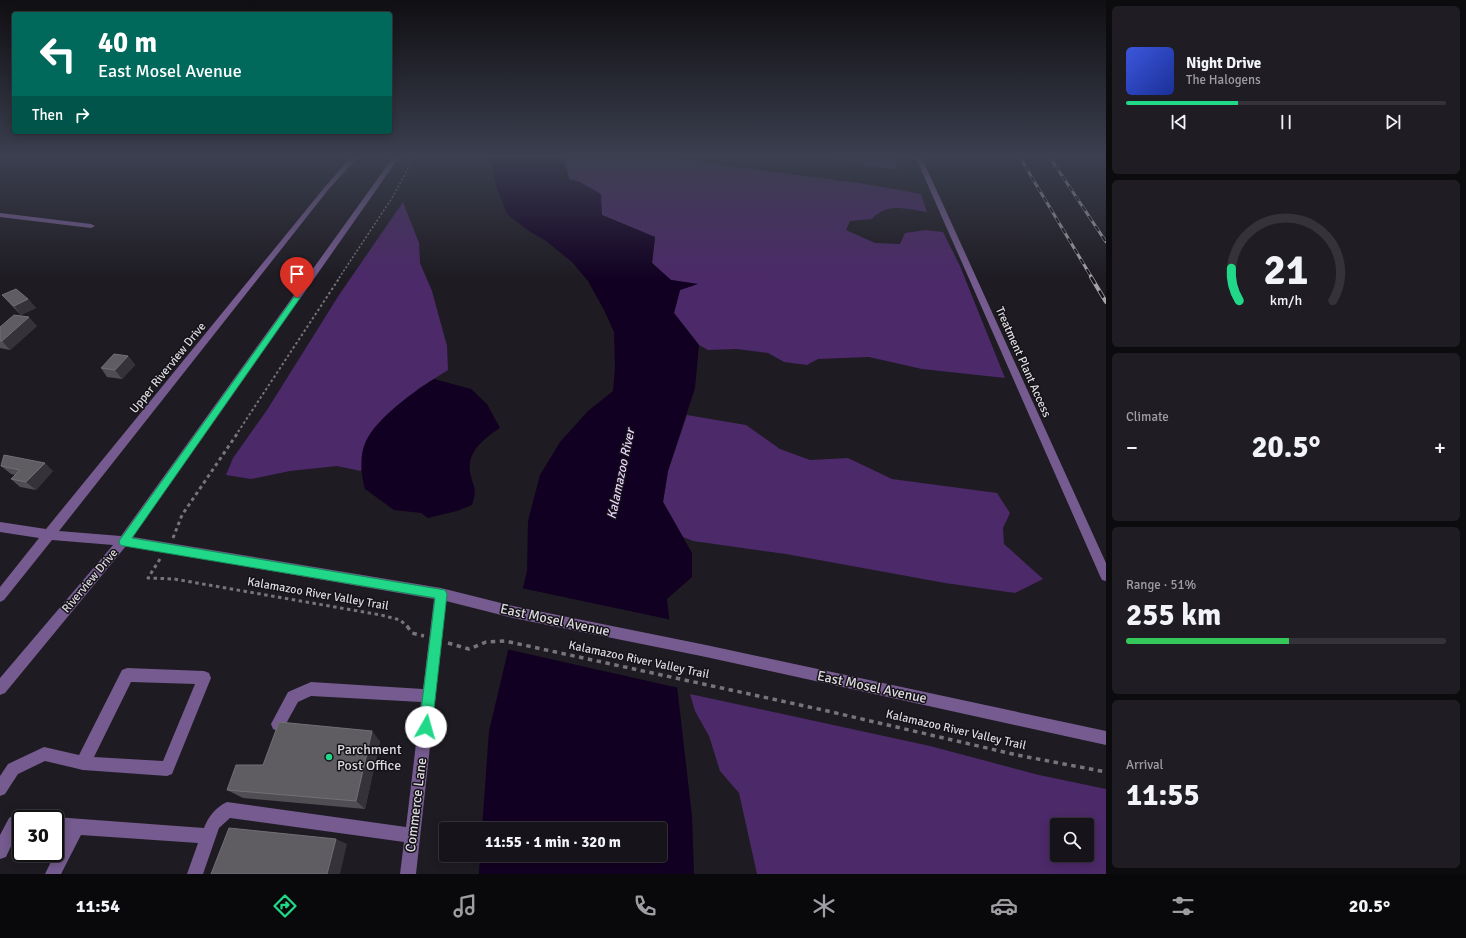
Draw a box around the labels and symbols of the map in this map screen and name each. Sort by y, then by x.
pin [280,257,314,298]
street label: Treatment Plant Access [992,304,1054,420]
street label: Upper Riverview Drive [127,319,209,417]
water label: Kalamazoo River [604,425,639,521]
street label: Riverview Drive [59,546,121,616]
street label: Kalamazoo River Valley Trail [246,574,390,614]
street label: East Mosel Avenue [499,600,611,640]
street label: Kalamazoo River Valley Trail [567,638,711,682]
street label: East Mosel Avenue [816,667,928,707]
position arrow [405,706,447,748]
street label: Kalamazoo River Valley Trail [884,707,1028,754]
place label: Parchment Post Office [337,741,402,774]
marker: Parchment Post Office [324,752,334,762]
street label: Commerce Lane [402,757,430,853]
speed limit sign: 30 [12,810,64,862]

